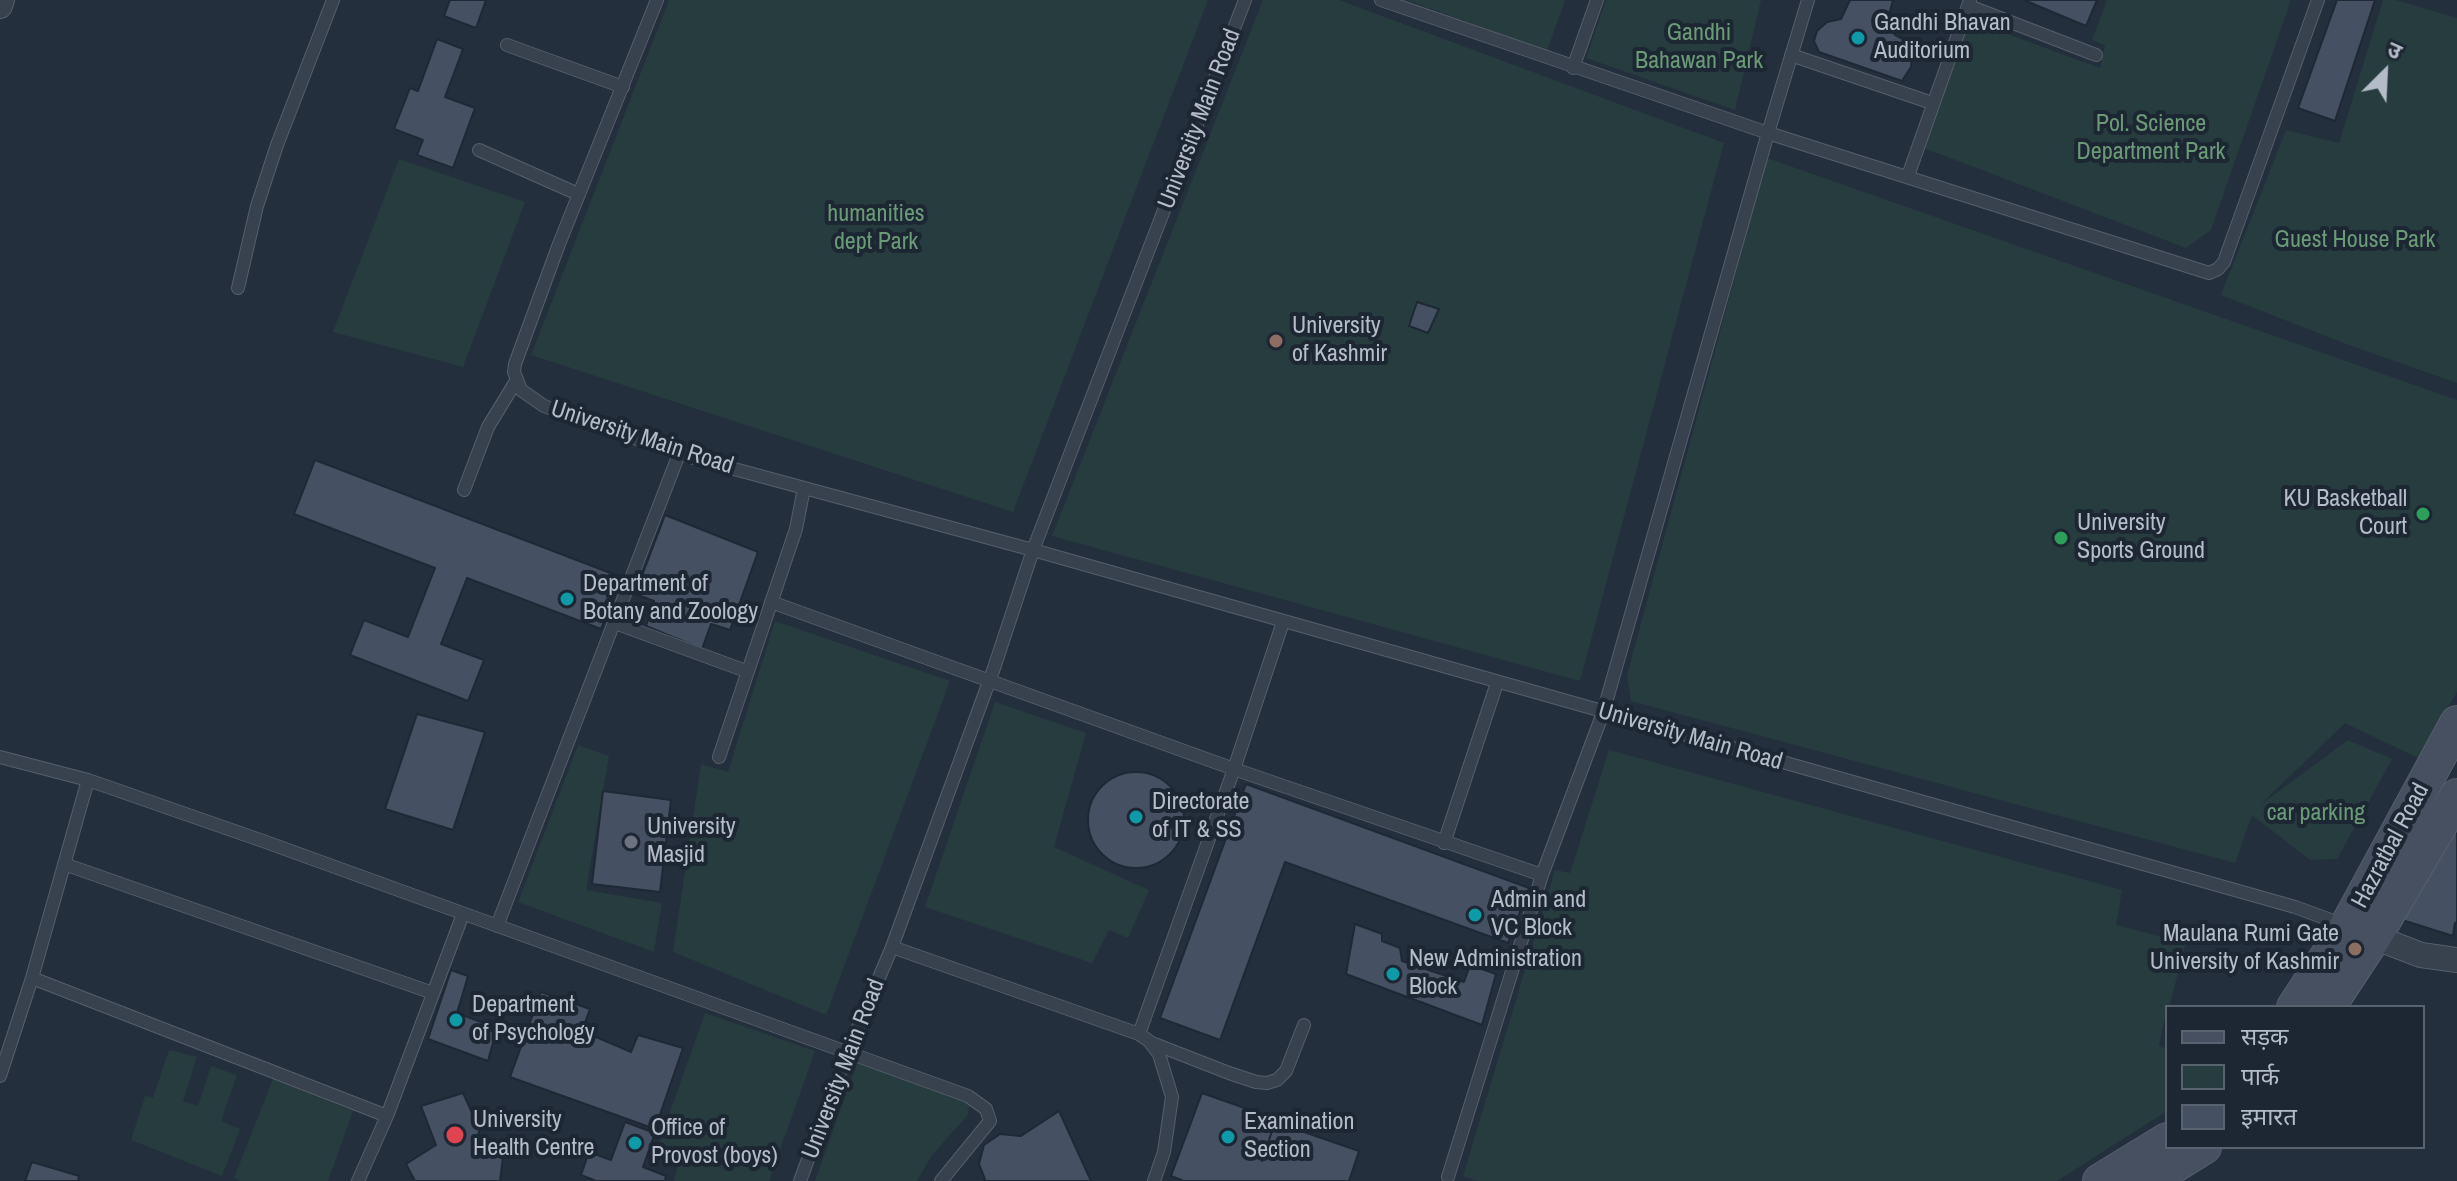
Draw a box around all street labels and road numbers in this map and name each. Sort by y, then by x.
street label: University Main Road [1152,25,1248,213]
street label: University Main Road [547,395,737,481]
street label: University Main Road [1595,697,1785,777]
street label: Hazratbal Road [2346,779,2436,913]
street label: University Main Road [796,975,892,1163]

